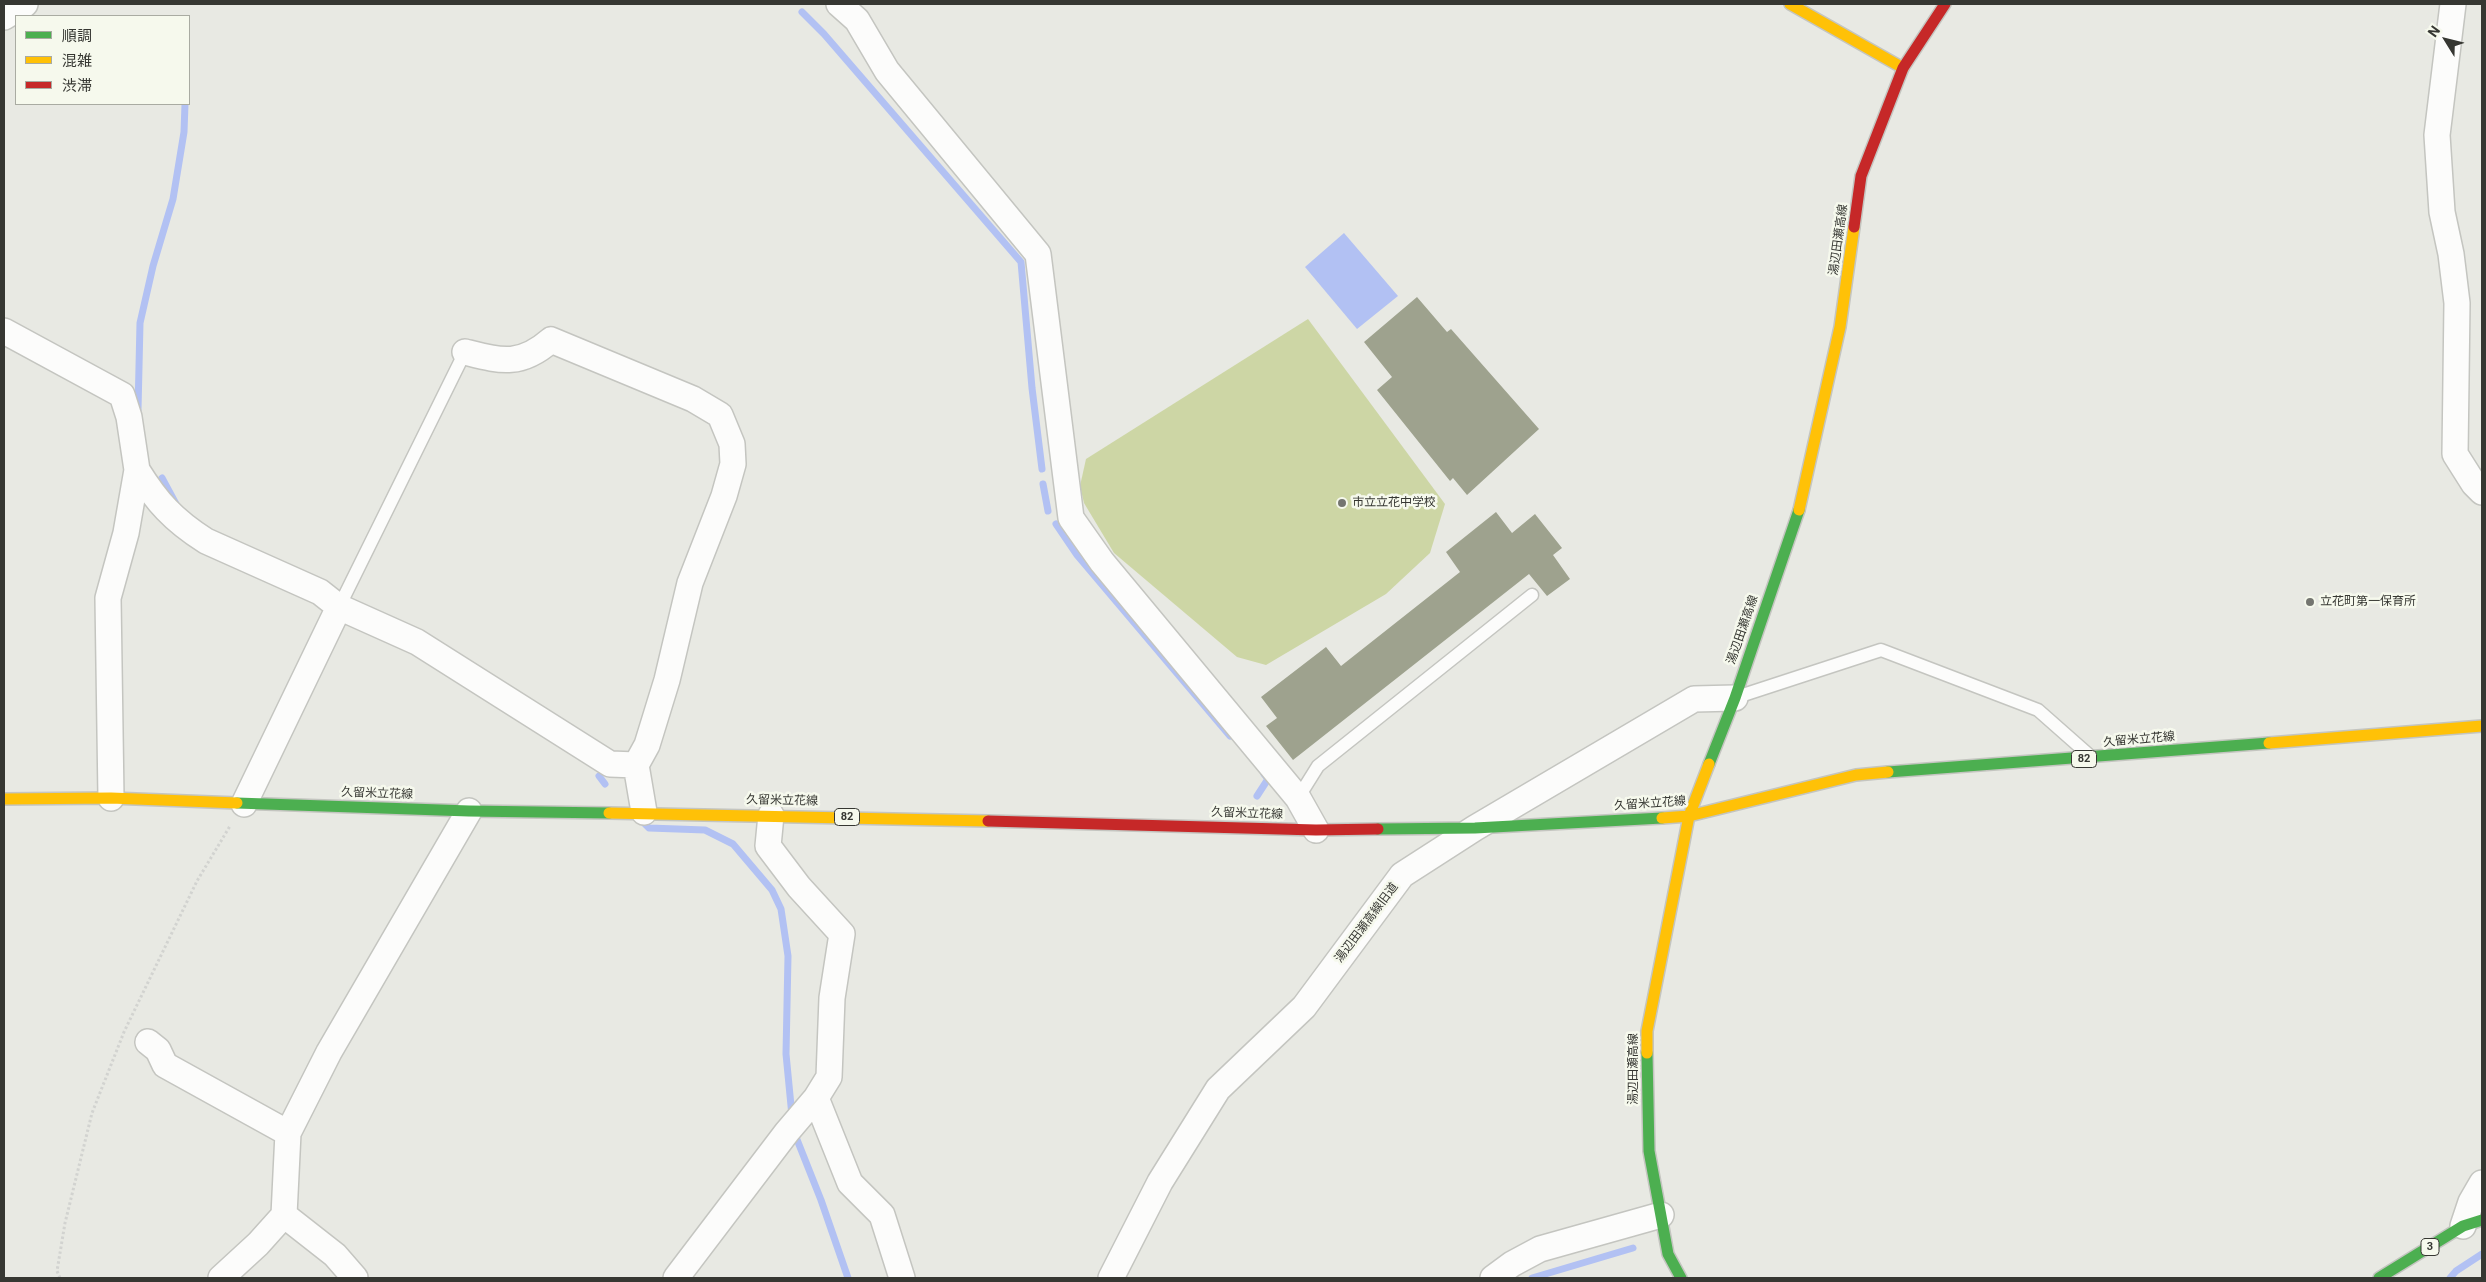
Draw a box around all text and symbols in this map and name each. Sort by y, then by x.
legend [15,15,190,105]
north arrow [2421,15,2471,65]
text: N [2424,22,2443,40]
text: 順調 [62,27,92,45]
text: 混雑 [62,52,92,70]
text: 渋滞 [62,77,92,95]
street label: 湯辺田瀬高線 [1827,203,1851,277]
place label: 市立立花中学校 [1352,496,1436,510]
marker: 市立立花中学校 [1336,497,1348,509]
street label: 湯辺田瀬高線 [1724,594,1762,666]
place label: 立花町第一保育所 [2320,595,2416,609]
marker: 立花町第一保育所 [2304,596,2316,608]
street label: 久留米立花線 [2103,730,2175,750]
road number: 82 [2072,751,2096,768]
street label: 久留米立花線 [341,786,413,802]
street label: 久留米立花線 [746,793,818,809]
street label: 久留米立花線 [1614,794,1686,814]
street label: 久留米立花線 [1211,806,1283,822]
road number: 82 [834,809,860,826]
street label: 湯辺田瀬高線旧道 [1332,880,1402,966]
street label: 湯辺田瀬高線 [1627,1033,1641,1105]
road number: 3 [2421,1238,2439,1256]

